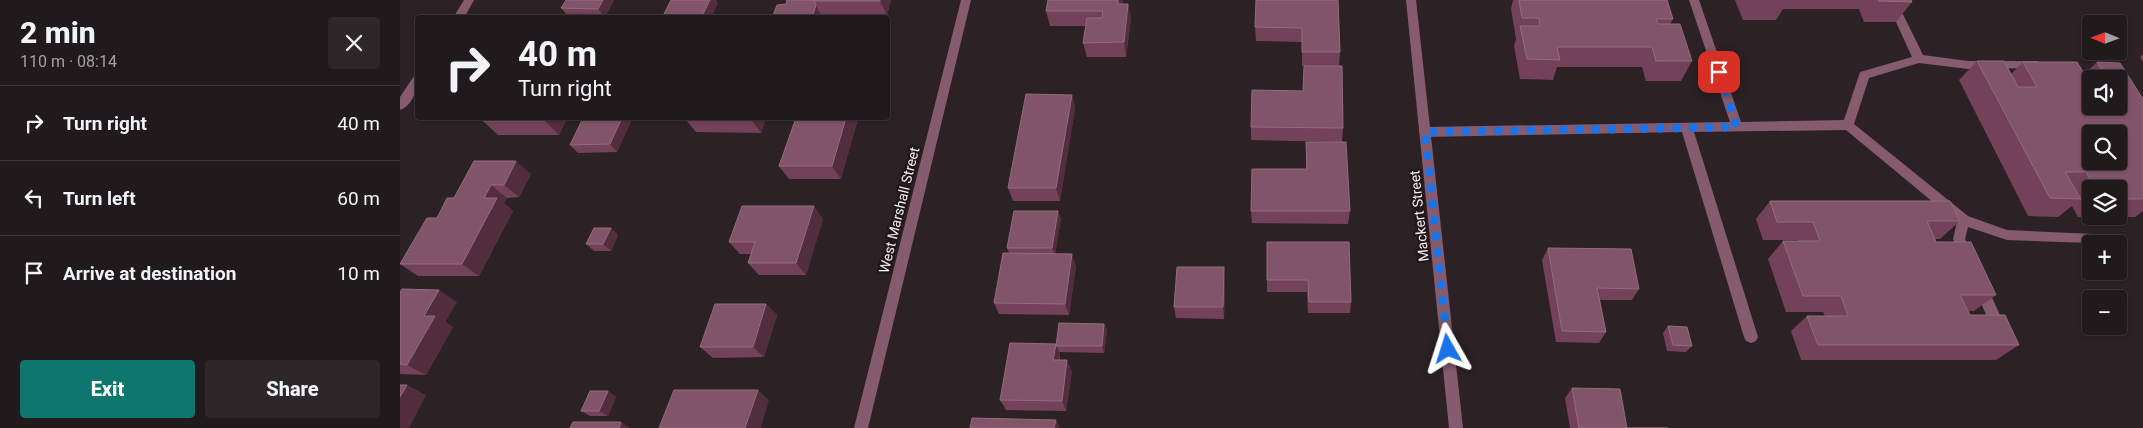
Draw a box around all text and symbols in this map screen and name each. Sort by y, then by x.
text: 2 min [20,15,96,50]
north arrow [2082,15,2128,60]
map controls [2082,15,2127,335]
button: close [328,17,380,69]
text: 40 m [518,34,597,75]
icon: right [435,35,500,100]
pin [1698,51,1740,93]
text: 110 m · 08:14 [20,52,117,71]
icon: arrive [1705,58,1733,86]
button: sound [2082,70,2127,115]
text: Turn right [518,76,612,101]
icon: right [20,109,48,137]
text: Turn right [63,112,147,135]
text: 40 m [337,112,380,135]
button: search [2082,125,2127,170]
street label: West Marshall Street [876,145,922,275]
street label: Mackert Street [1406,169,1432,262]
button: layers [2082,180,2127,225]
icon: left [20,184,48,212]
text: Turn left [63,187,136,210]
text: 60 m [337,187,380,210]
button: + [2082,235,2127,280]
icon: arrive [20,259,48,287]
text: Arrive at destination [63,262,236,285]
text: 10 m [337,262,380,285]
button: − [2082,290,2127,335]
position arrow [1421,322,1473,374]
button: Exit [20,360,195,418]
button: Share [205,360,380,418]

